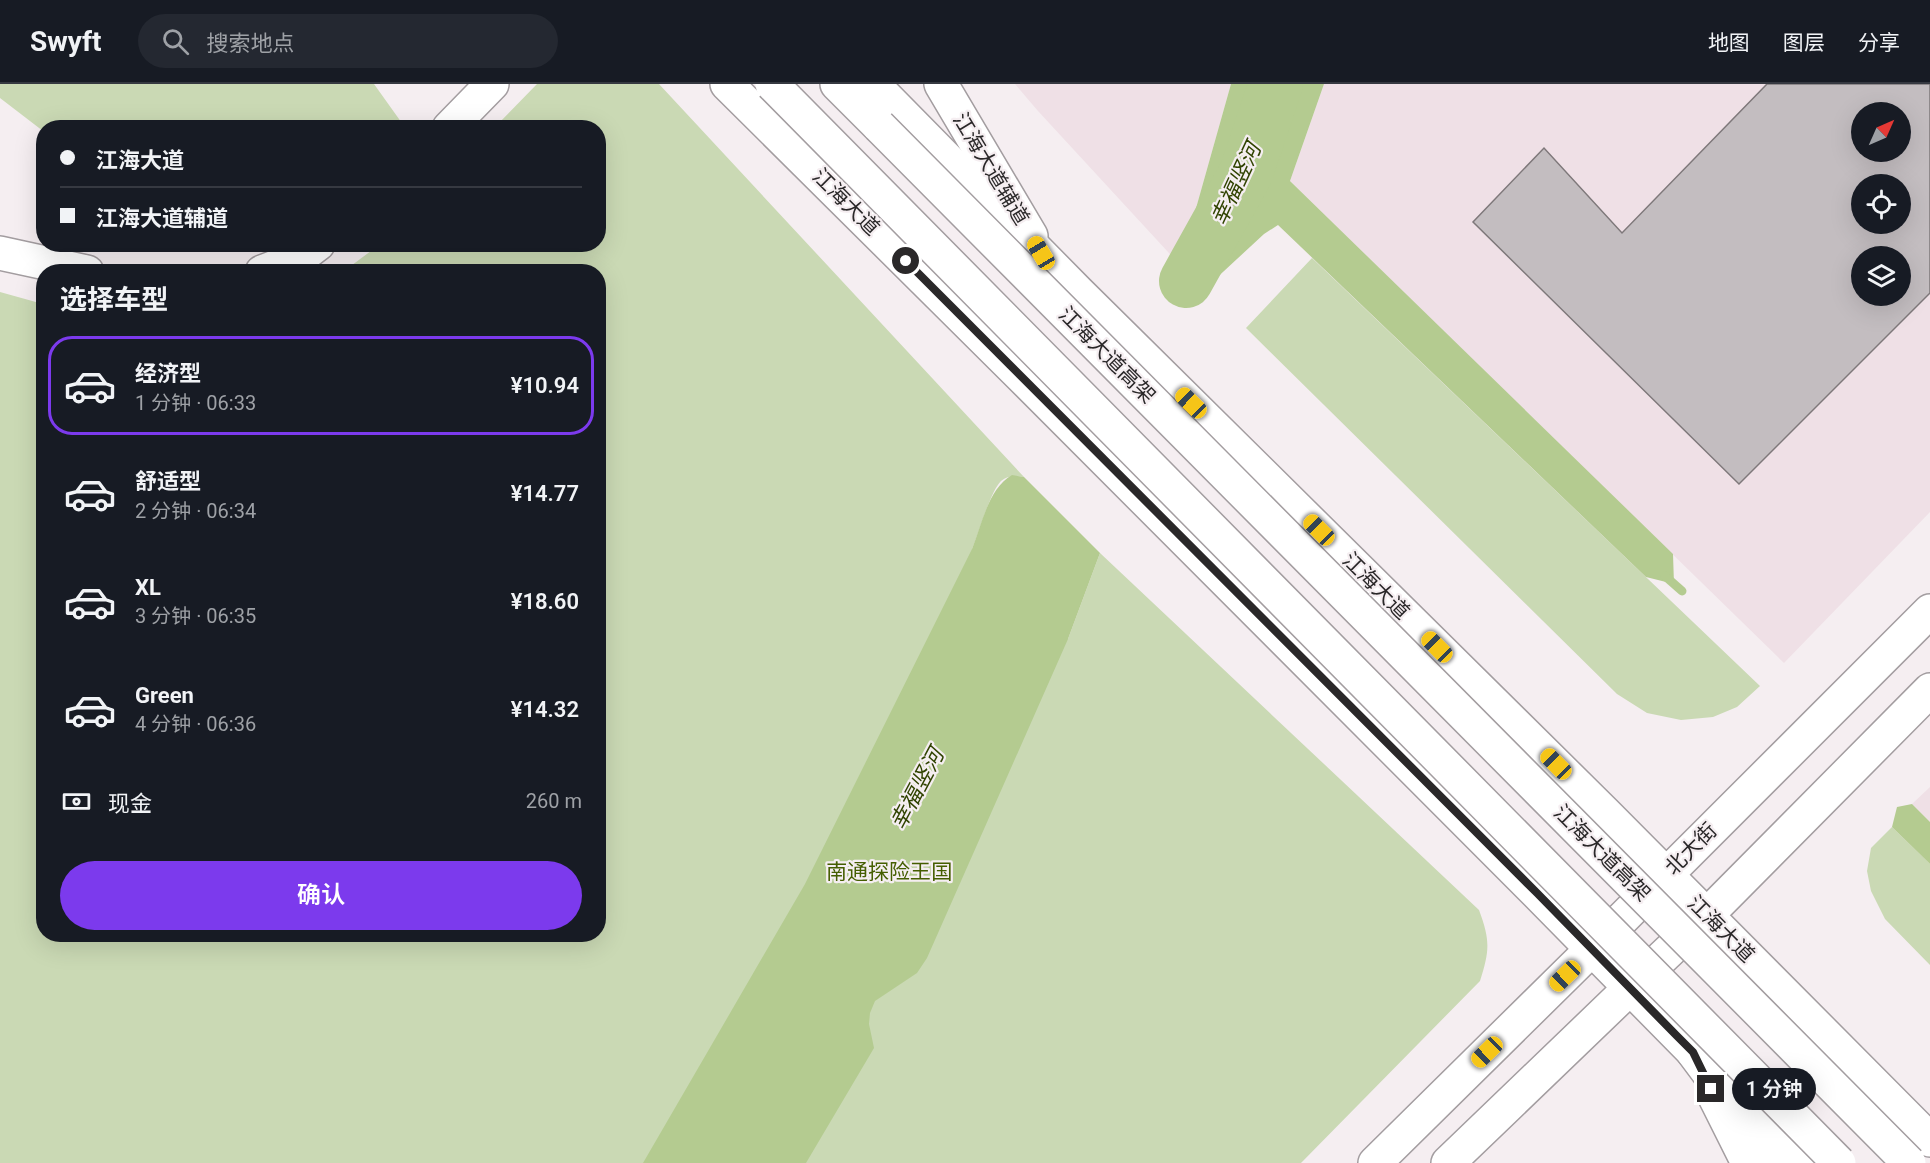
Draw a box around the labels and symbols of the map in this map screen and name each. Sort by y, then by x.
north arrow [1851,102,1911,162]
street label: 江海大道辅道 [948,109,1034,229]
water label: 幸福竖河 [1206,135,1268,229]
street label: 江海大道 [808,164,884,240]
car [1024,233,1058,273]
route start [892,247,919,274]
street label: 江海大道高架 [1054,302,1160,408]
car [1172,384,1210,422]
car [1300,511,1338,549]
street label: 江海大道 [1338,548,1414,624]
car [1418,628,1456,666]
water label: 幸福竖河 [885,741,951,834]
car [1537,745,1575,783]
street label: 江海大道高架 [1549,800,1655,906]
street label: 北大街 [1660,818,1722,880]
park label: 南通探险王国 [826,860,952,884]
street label: 江海大道 [1683,891,1759,967]
car [1546,957,1584,995]
car [1468,1033,1506,1071]
callout: 1 分钟 [1732,1068,1816,1110]
route end [1697,1075,1724,1102]

